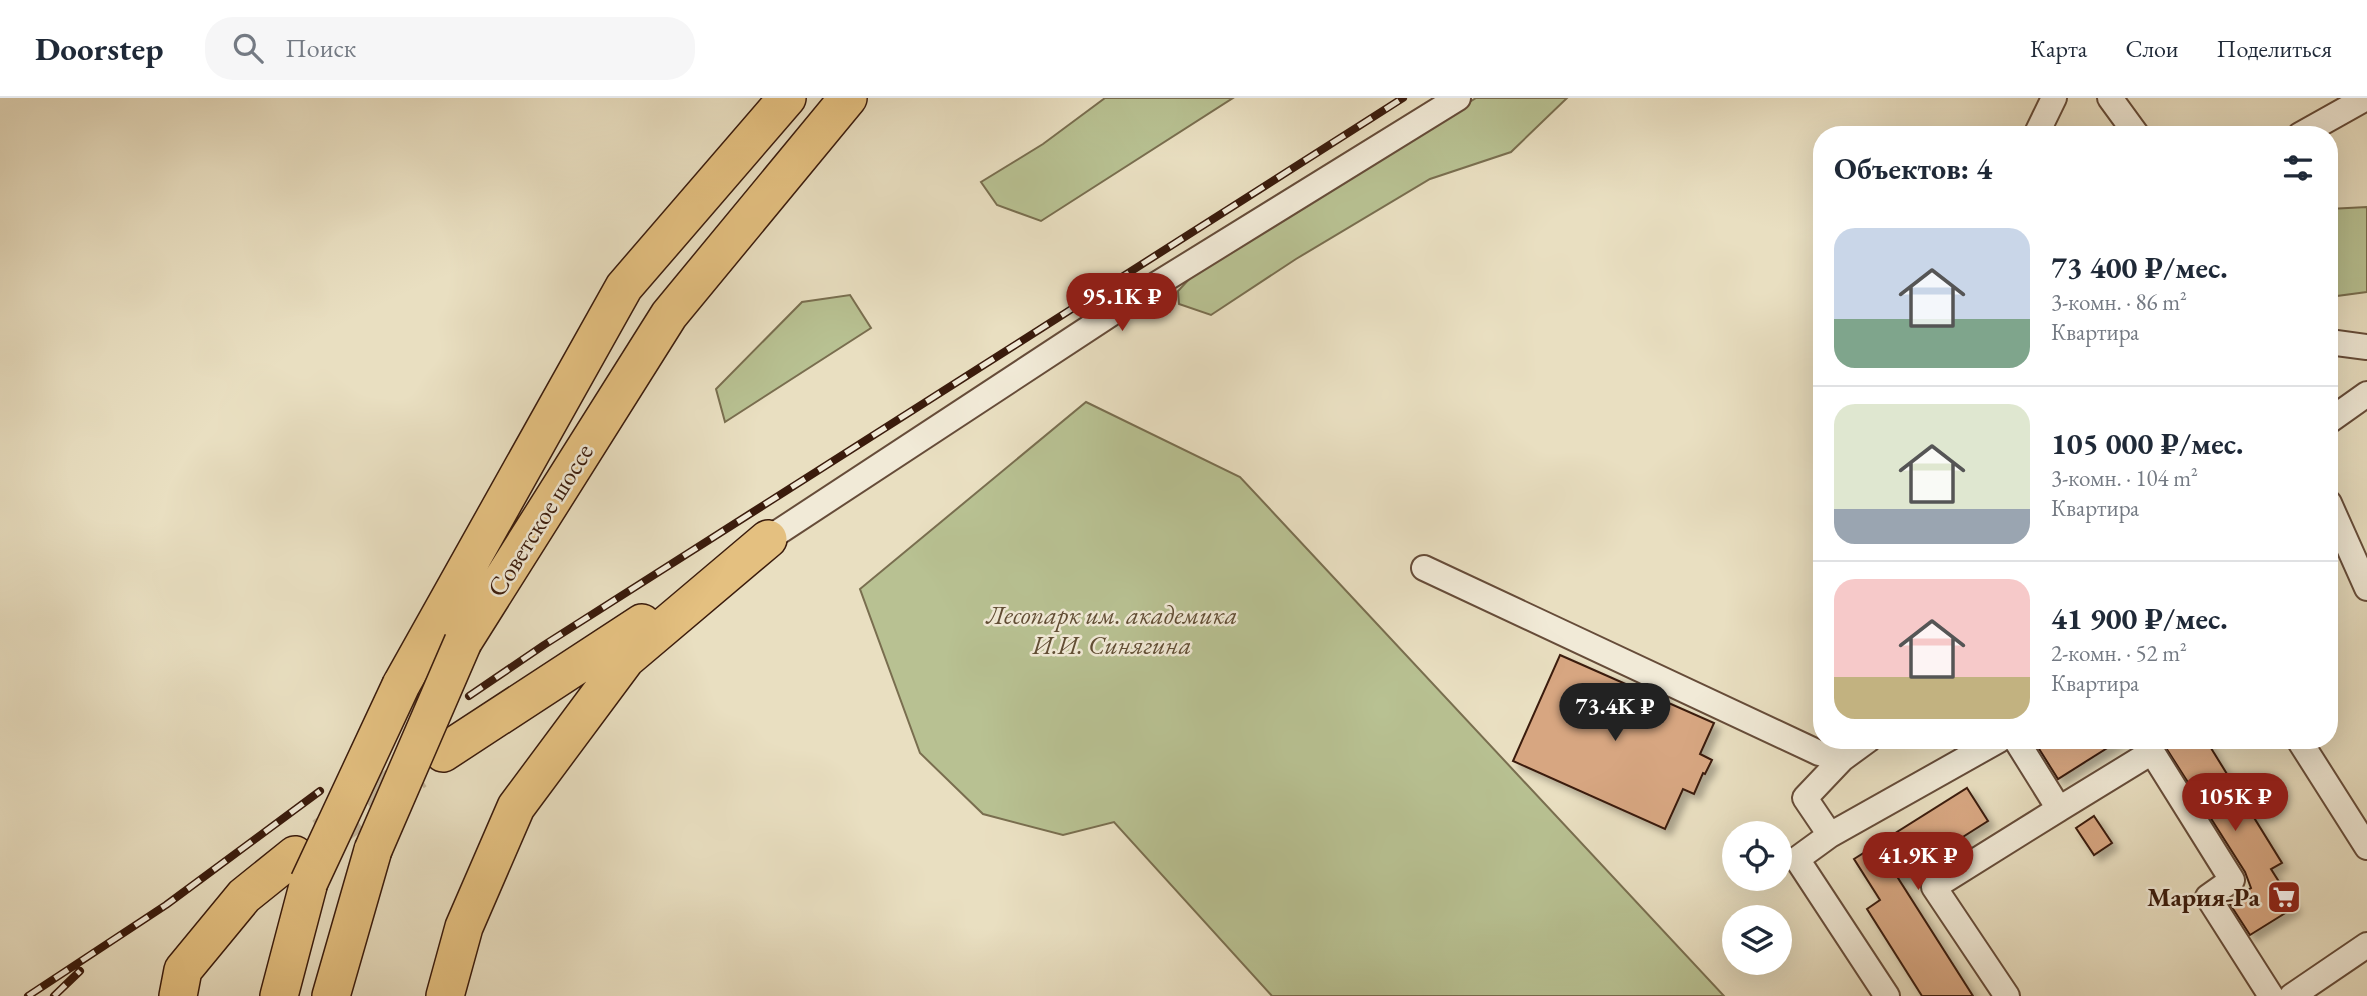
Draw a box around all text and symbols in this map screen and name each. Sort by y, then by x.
search box [205,17,695,80]
text: Doorstep [35,27,163,70]
icon: search [229,29,267,67]
text: Поиск [285,31,356,65]
text: Карта [2030,33,2087,64]
text: Слои [2125,33,2179,64]
text: Поделиться [2217,33,2332,64]
text: Объектов: 4 [1834,149,1992,188]
icon: filters [2279,149,2317,187]
text: 73 400 ₽/мес. [2051,248,2228,287]
icon: home [1890,256,1974,340]
pin: 95.1K ₽ [1057,274,1187,333]
text: 95.1K ₽ [1082,281,1162,311]
text: 3-комн. · 86 m² [2051,287,2187,317]
text: Квартира [2051,317,2139,347]
text: 105 000 ₽/мес. [2051,424,2244,463]
icon: home [1890,432,1974,516]
street label: Советское шоссе [479,437,601,603]
text: 3-комн. · 104 m² [2051,463,2198,493]
text: Квартира [2051,493,2139,523]
park label: Лесопарк им. академика И.И. Синягина [984,598,1238,662]
text: 41 900 ₽/мес. [2051,599,2228,638]
icon: home [1890,607,1974,691]
text: 2-комн. · 52 m² [2051,638,2187,668]
text: Квартира [2051,668,2139,698]
pin: 73.4K ₽ [1550,684,1680,743]
text: 73.4K ₽ [1575,691,1655,721]
pin: 105K ₽ [2178,774,2292,833]
text: 105K ₽ [2198,781,2272,811]
map controls [1722,821,1792,975]
button: locate [1722,821,1792,891]
pin: 41.9K ₽ [1853,832,1983,892]
text: 41.9K ₽ [1878,840,1958,870]
supermarket icon: Мария-Ра [2265,878,2303,916]
place label: Мария-Ра [2147,880,2261,914]
button: layers [1722,905,1792,975]

